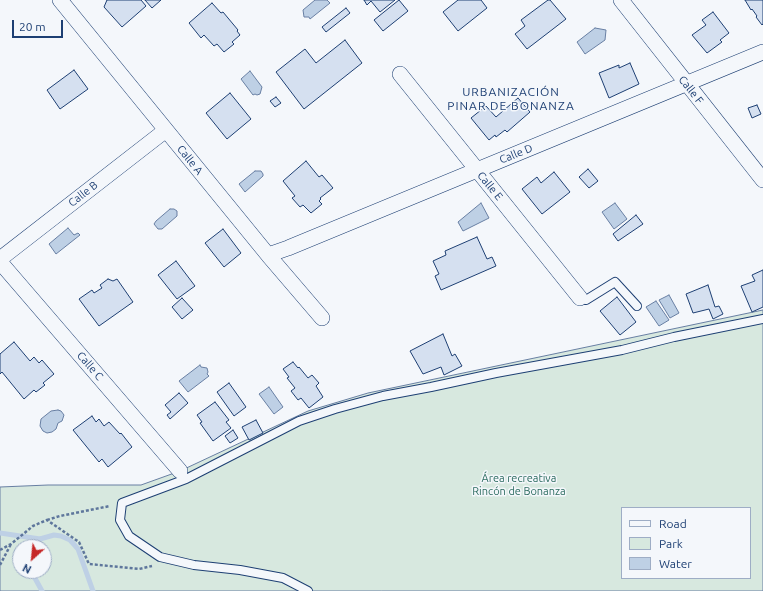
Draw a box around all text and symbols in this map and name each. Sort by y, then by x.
scale bar [14,12,65,38]
text: 20 m [19,20,46,33]
street label: Calle F [676,73,706,107]
district label: URBANIZACIÓN PINAR DE BONANZA [447,85,575,113]
street label: Calle D [498,141,534,167]
street label: Calle A [174,143,206,177]
street label: Calle E [475,169,505,203]
street label: Calle B [66,178,100,210]
street label: Calle C [74,349,106,383]
park label: Área recreativa Rincón de Bonanza [472,471,566,497]
legend [621,507,751,579]
text: Road [659,517,687,530]
text: Park [659,537,683,550]
north arrow [12,539,52,579]
text: Water [659,557,692,570]
text: N [21,562,33,576]

